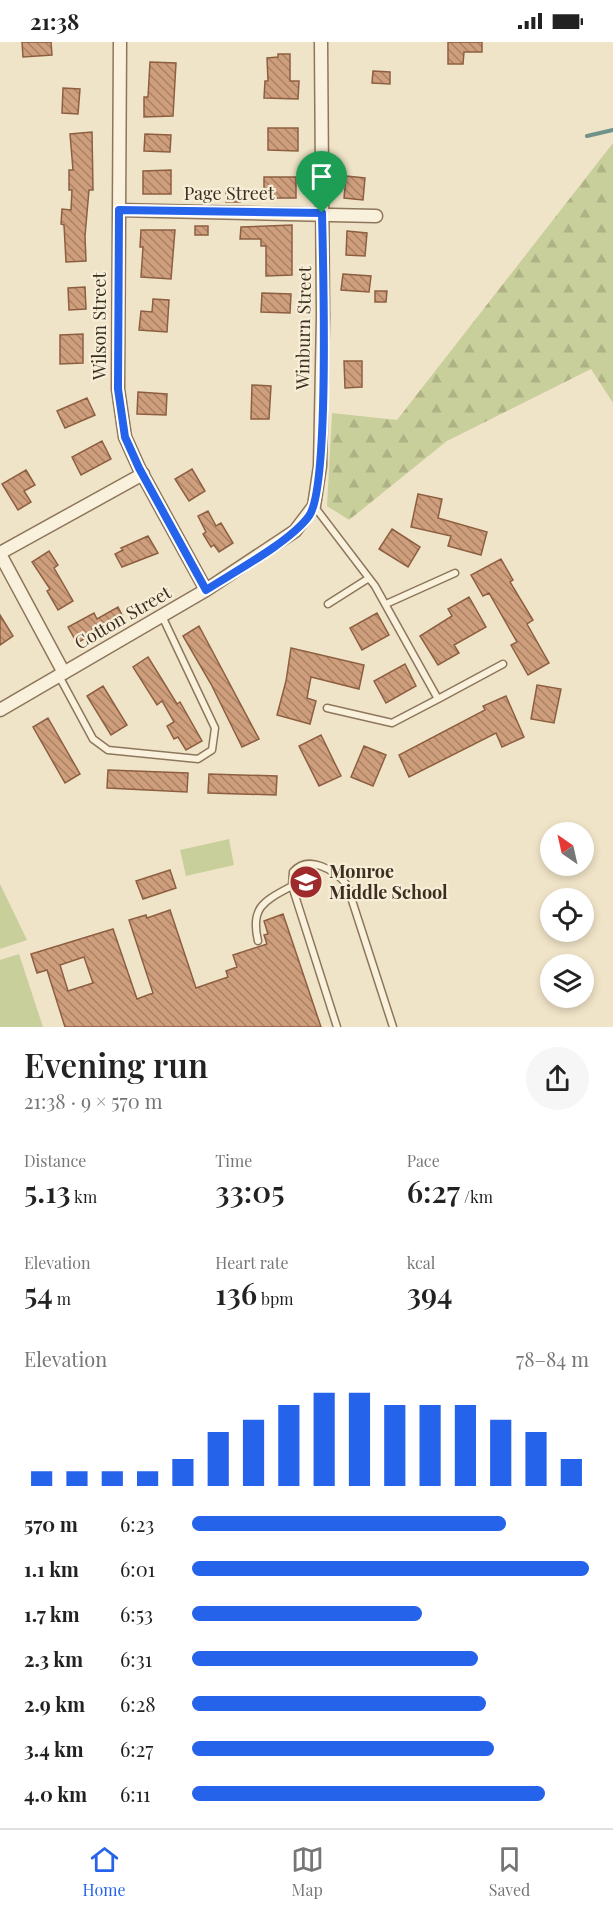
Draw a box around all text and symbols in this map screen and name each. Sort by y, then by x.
text: 21:38 [30,6,79,36]
pin [296,151,347,213]
icon: arrive [305,160,338,193]
street label: Page Street [184,181,275,205]
street label: Winburn Street [290,265,316,391]
street label: Wilson Street [87,271,111,381]
street label: Cotton Street [70,580,176,654]
north arrow [540,822,594,876]
map controls [540,822,594,1008]
place label: Monroe Middle School [329,859,448,904]
school or university icon: Monroe Middle School [288,864,324,900]
button: locate [540,888,594,942]
button: layers [540,954,594,1008]
text: Evening run [24,1042,208,1086]
button: share [526,1047,589,1110]
text: 21:38 · 9 × 570 m [24,1087,162,1114]
text: Distance [24,1150,86,1171]
text: Time [215,1150,252,1171]
text: Pace [407,1150,440,1171]
text: 5.13 [24,1171,71,1211]
text: 33:05 [215,1171,285,1211]
text: 6:27 [407,1171,460,1211]
text: km [71,1186,97,1207]
text: /km [460,1186,493,1207]
text: Elevation [24,1252,91,1273]
text: Heart rate [215,1252,289,1273]
text: kcal [407,1252,435,1273]
text: 54 [24,1273,53,1313]
text: 136 [215,1273,257,1313]
text: 394 [407,1273,453,1313]
text: m [53,1288,71,1309]
text: bpm [257,1288,294,1309]
text: Elevation [24,1345,107,1372]
text: 78–84 m [516,1345,589,1372]
text: 570 m [24,1510,78,1537]
text: 6:23 [120,1510,154,1537]
text: 1.1 km [24,1555,79,1582]
text: 6:01 [120,1555,155,1582]
text: 1.7 km [24,1600,80,1627]
text: 6:53 [120,1600,153,1627]
text: 2.3 km [24,1645,83,1672]
text: 6:31 [120,1645,152,1672]
text: 2.9 km [24,1690,85,1717]
text: 6:28 [120,1690,156,1717]
text: 3.4 km [24,1735,84,1762]
text: 6:27 [120,1735,153,1762]
text: 4.0 km [24,1780,87,1807]
text: 6:11 [120,1780,150,1807]
tab: Home [83,1843,125,1900]
tab: Map [291,1843,324,1900]
tab: Saved [489,1843,530,1900]

